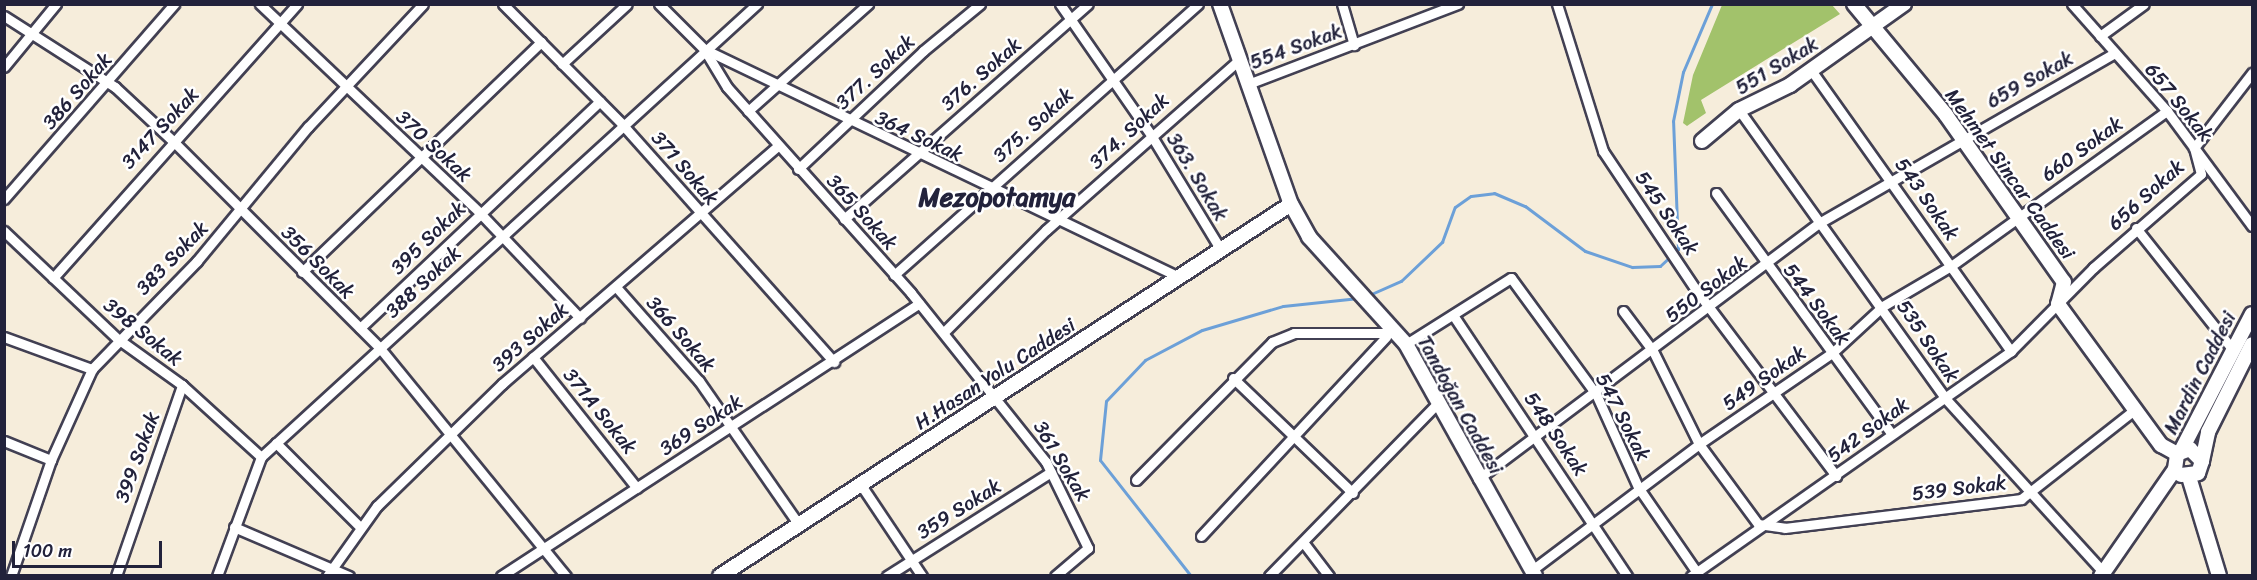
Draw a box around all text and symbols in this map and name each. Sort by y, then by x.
street label: 554 Sokak [1247,19,1345,75]
street label: 377. Sokak [831,29,919,115]
street label: 376. Sokak [936,32,1026,116]
street label: 551 Sokak [1731,32,1823,100]
street label: 659 Sokak [1983,46,2077,114]
street label: 386 Sokak [37,48,117,134]
street label: 657 Sokak [2140,58,2218,146]
street label: 3147 Sokak [116,82,204,174]
street label: 375. Sokak [988,83,1078,167]
street label: Mehmet Sincar Caddesi [1940,84,2080,264]
street label: 374. Sokak [1084,88,1174,174]
street label: 370 Sokak [391,105,477,187]
street label: 364 Sokak [871,105,967,167]
street label: 660 Sokak [2037,112,2127,186]
street label: 371 Sokak [646,126,724,210]
street label: 363. Sokak [1161,129,1233,225]
street label: 543 Sokak [1890,153,1964,245]
street label: 656 Sokak [2103,155,2189,235]
street label: 545 Sokak [1630,166,1704,260]
street label: 365 Sokak [822,169,902,255]
district label: Mezopotamya [919,182,1075,214]
street label: 395 Sokak [386,196,470,280]
street label: 383 Sokak [131,216,213,300]
street label: 356 Sokak [276,220,360,304]
street label: 388 Sokak [380,241,466,323]
street label: 550 Sokak [1660,250,1752,328]
street label: 544 Sokak [1778,258,1856,350]
street label: 366 Sokak [641,291,721,377]
street label: 398 Sokak [99,293,187,371]
street label: 535 Sokak [1892,295,1964,387]
street label: 393 Sokak [487,297,573,377]
street label: Mardin Caddesi [2159,308,2241,438]
street label: H.Hasan Yolu Caddesi [910,313,1080,435]
street label: Tandoğan Caddesi [1412,332,1508,478]
street label: 549 Sokak [1718,341,1810,415]
street label: 371A Sokak [558,363,642,459]
street label: 547 Sokak [1591,369,1655,465]
street label: 548 Sokak [1519,388,1593,480]
street label: 369 Sokak [655,389,747,461]
street label: 542 Sokak [1822,392,1914,468]
street label: 399 Sokak [110,408,164,506]
street label: 361 Sokak [1029,416,1095,506]
street label: 539 Sokak [1911,470,2007,506]
street label: 359 Sokak [912,474,1006,544]
scale bar [15,529,165,567]
text: 100 m [23,535,72,567]

